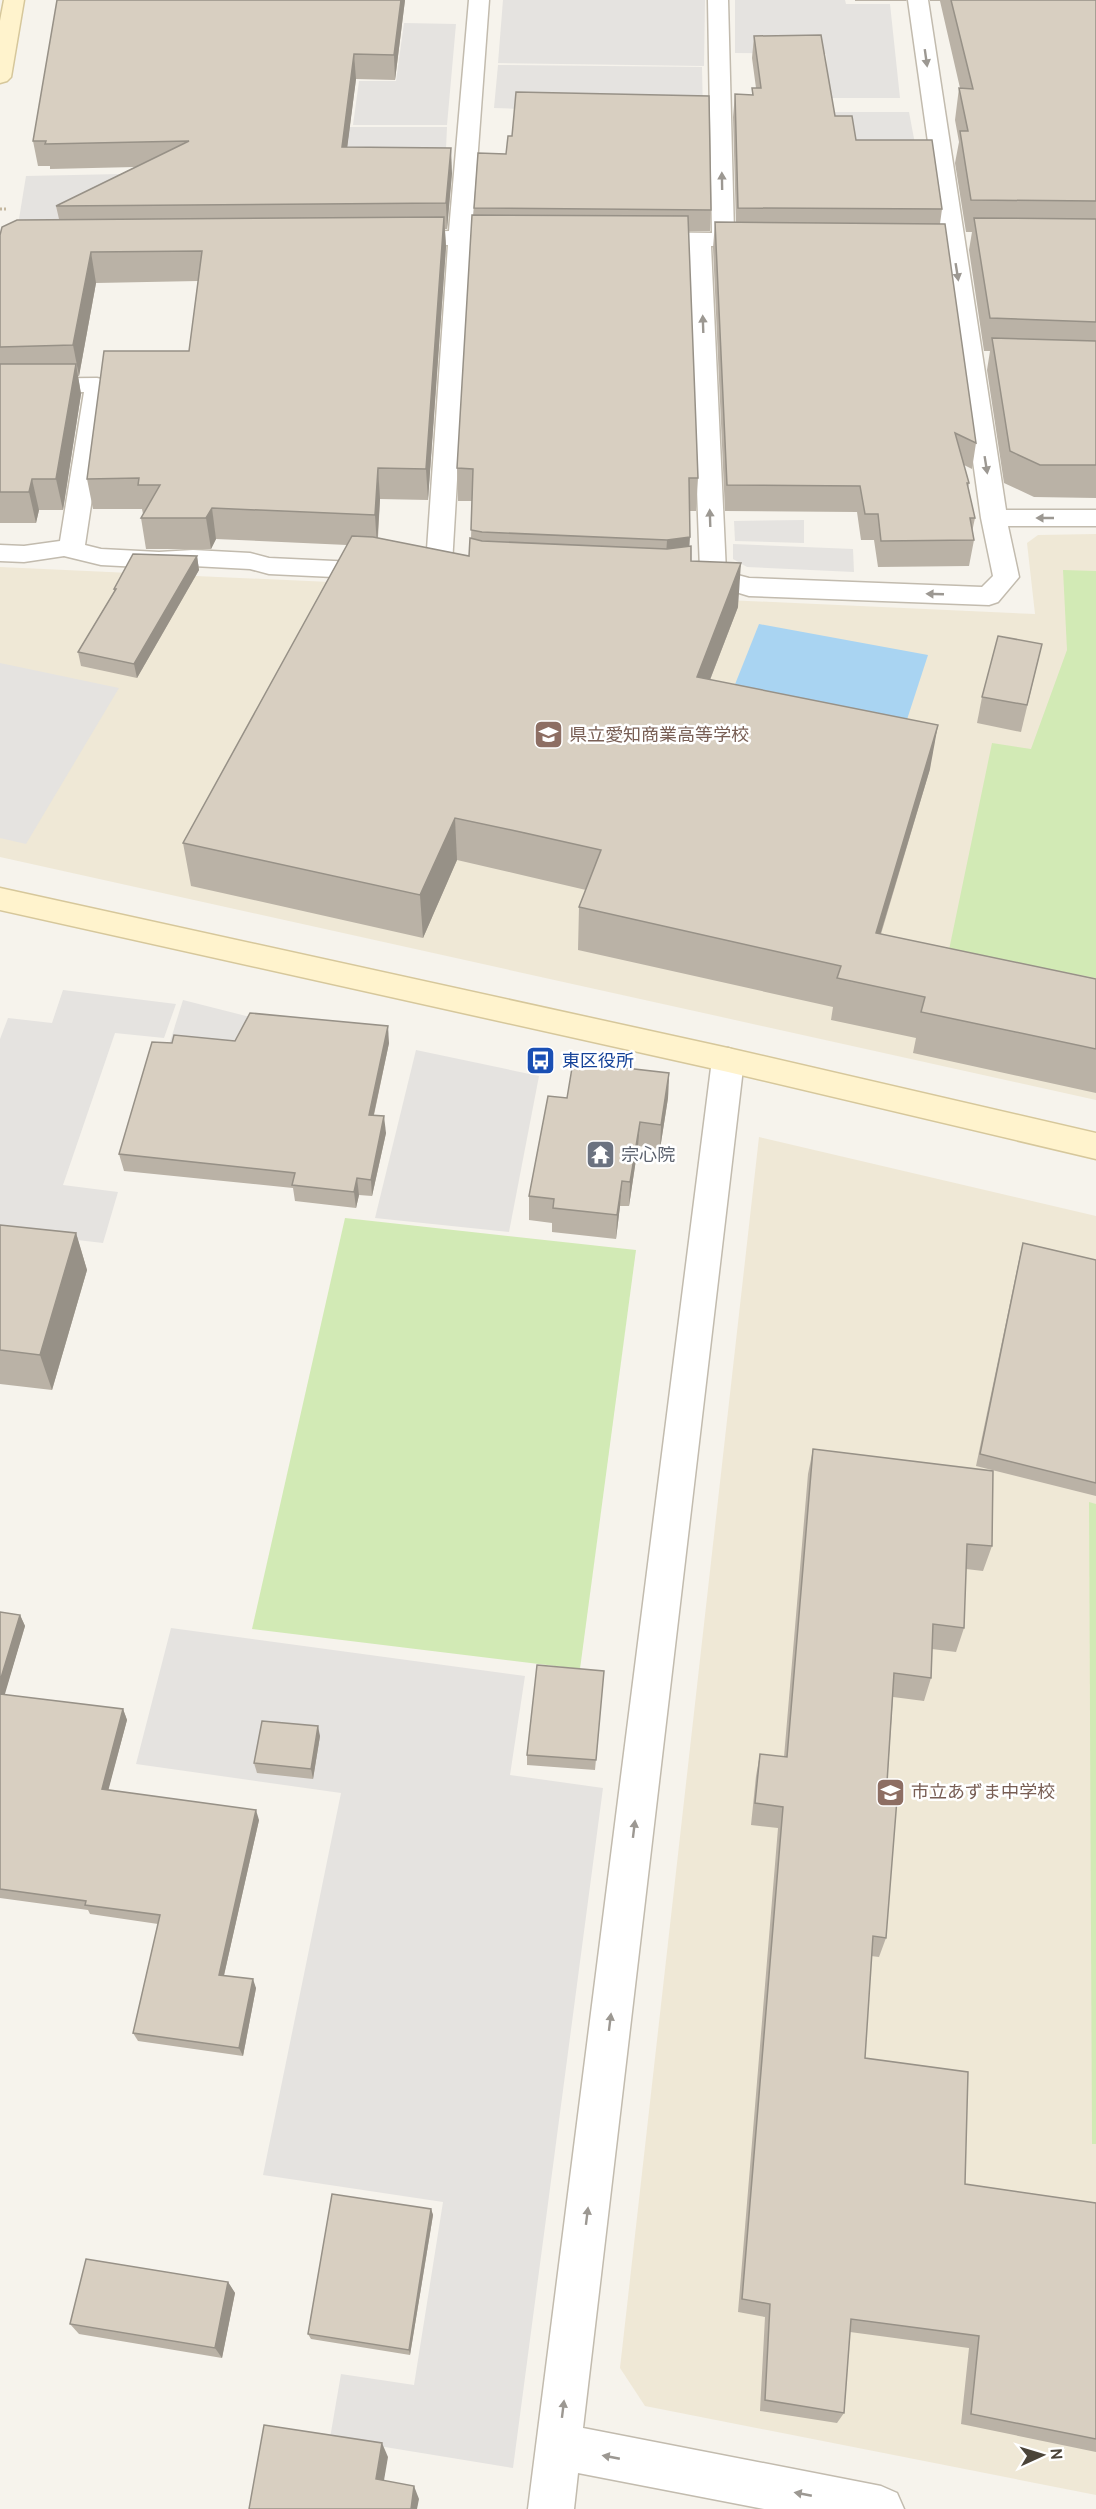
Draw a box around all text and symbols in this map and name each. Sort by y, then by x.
one-way arrow [921,49,930,68]
one-way arrow [717,171,727,190]
one-way arrow [952,262,961,281]
one-way arrow [698,314,707,333]
one-way arrow [981,455,990,474]
one-way arrow [706,509,715,528]
one-way arrow [1035,513,1054,523]
one-way arrow [925,590,944,599]
school or university icon: 県立愛知商業高等学校 [532,719,564,751]
place label: 県立愛知商業高等学校 [569,724,749,746]
bus stop icon: 東区役所 [525,1045,557,1077]
place label: 東区役所 [562,1050,634,1072]
temple icon: 宗心院 [584,1139,616,1171]
place label: 宗心院 [621,1144,675,1166]
school or university icon: 市立あずま中学校 [874,1776,906,1808]
place label: 市立あずま中学校 [911,1781,1055,1803]
one-way arrow [629,1819,639,1838]
one-way arrow [606,2013,615,2032]
one-way arrow [582,2206,591,2225]
one-way arrow [558,2400,568,2419]
north arrow [1012,2425,1072,2485]
text: N [1047,2448,1066,2460]
one-way arrow [602,2452,621,2461]
one-way arrow [793,2489,812,2498]

